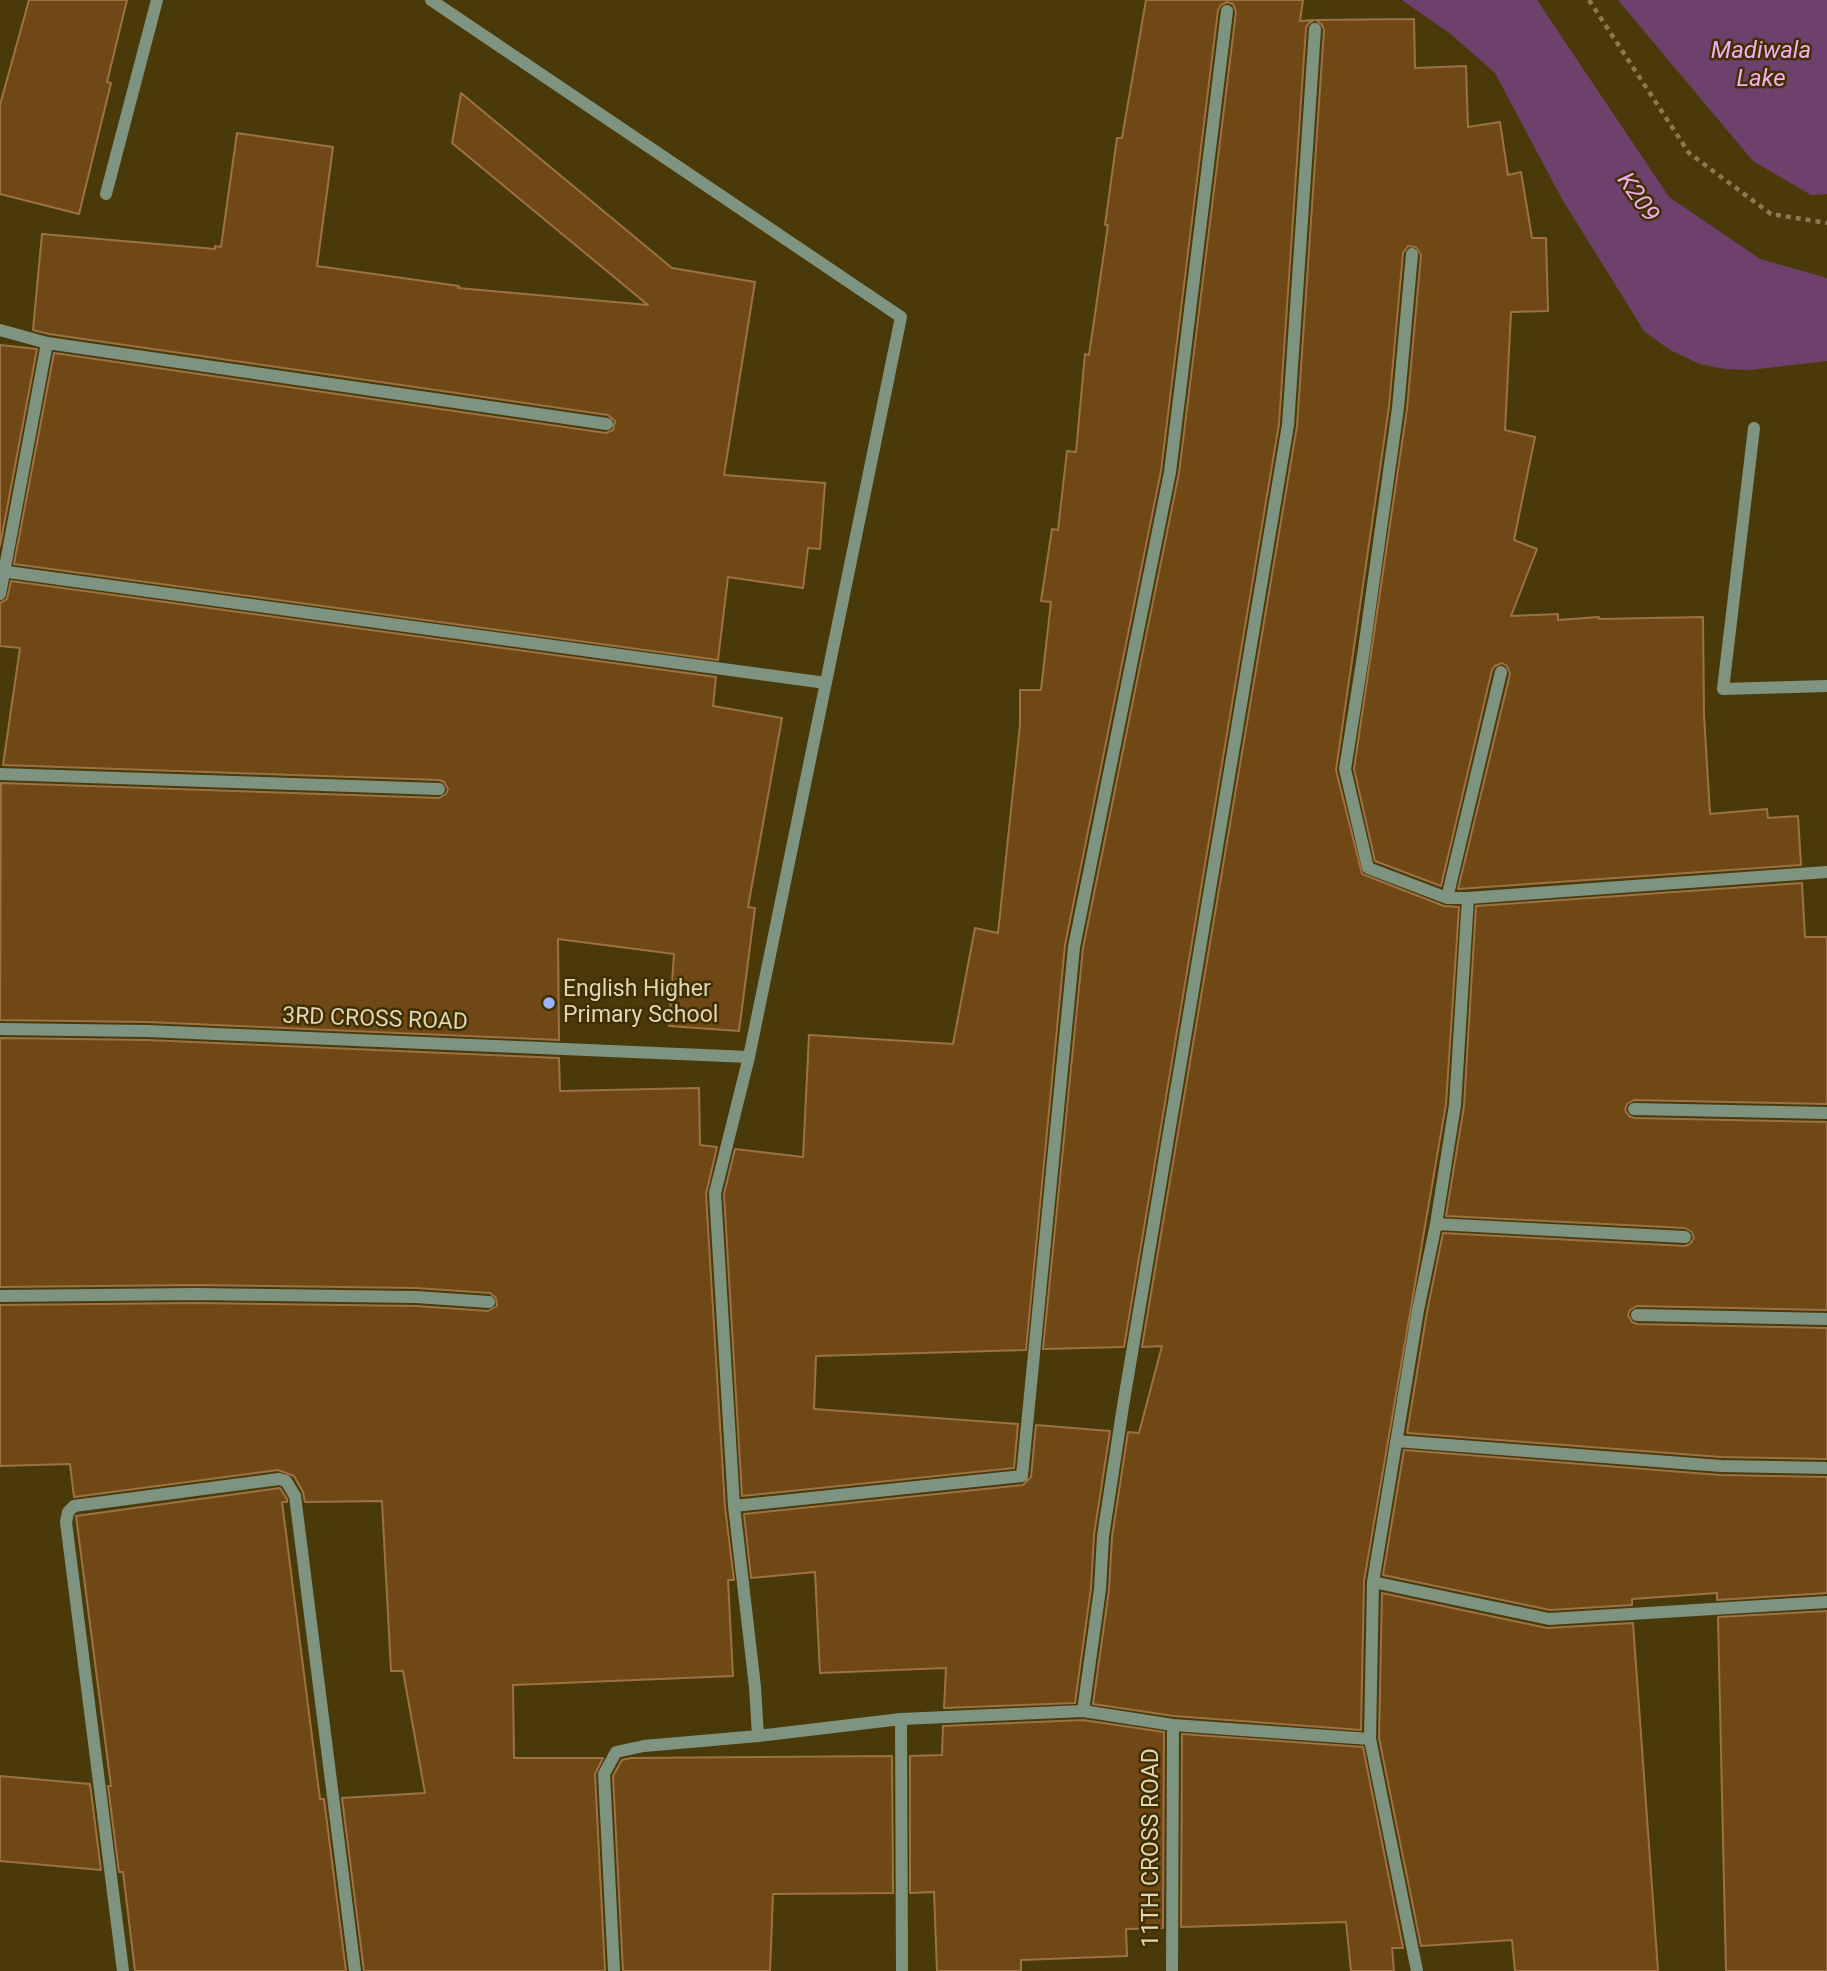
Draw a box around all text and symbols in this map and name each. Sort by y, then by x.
water label: Madiwala Lake [1711,38,1811,94]
water label: K209 [1610,168,1664,228]
place label: English Higher Primary School [563,976,718,1030]
marker: English Higher Primary School [541,995,557,1011]
street label: 3RD CROSS ROAD [282,1003,468,1037]
street label: 11TH CROSS ROAD [1138,1748,1166,1948]

